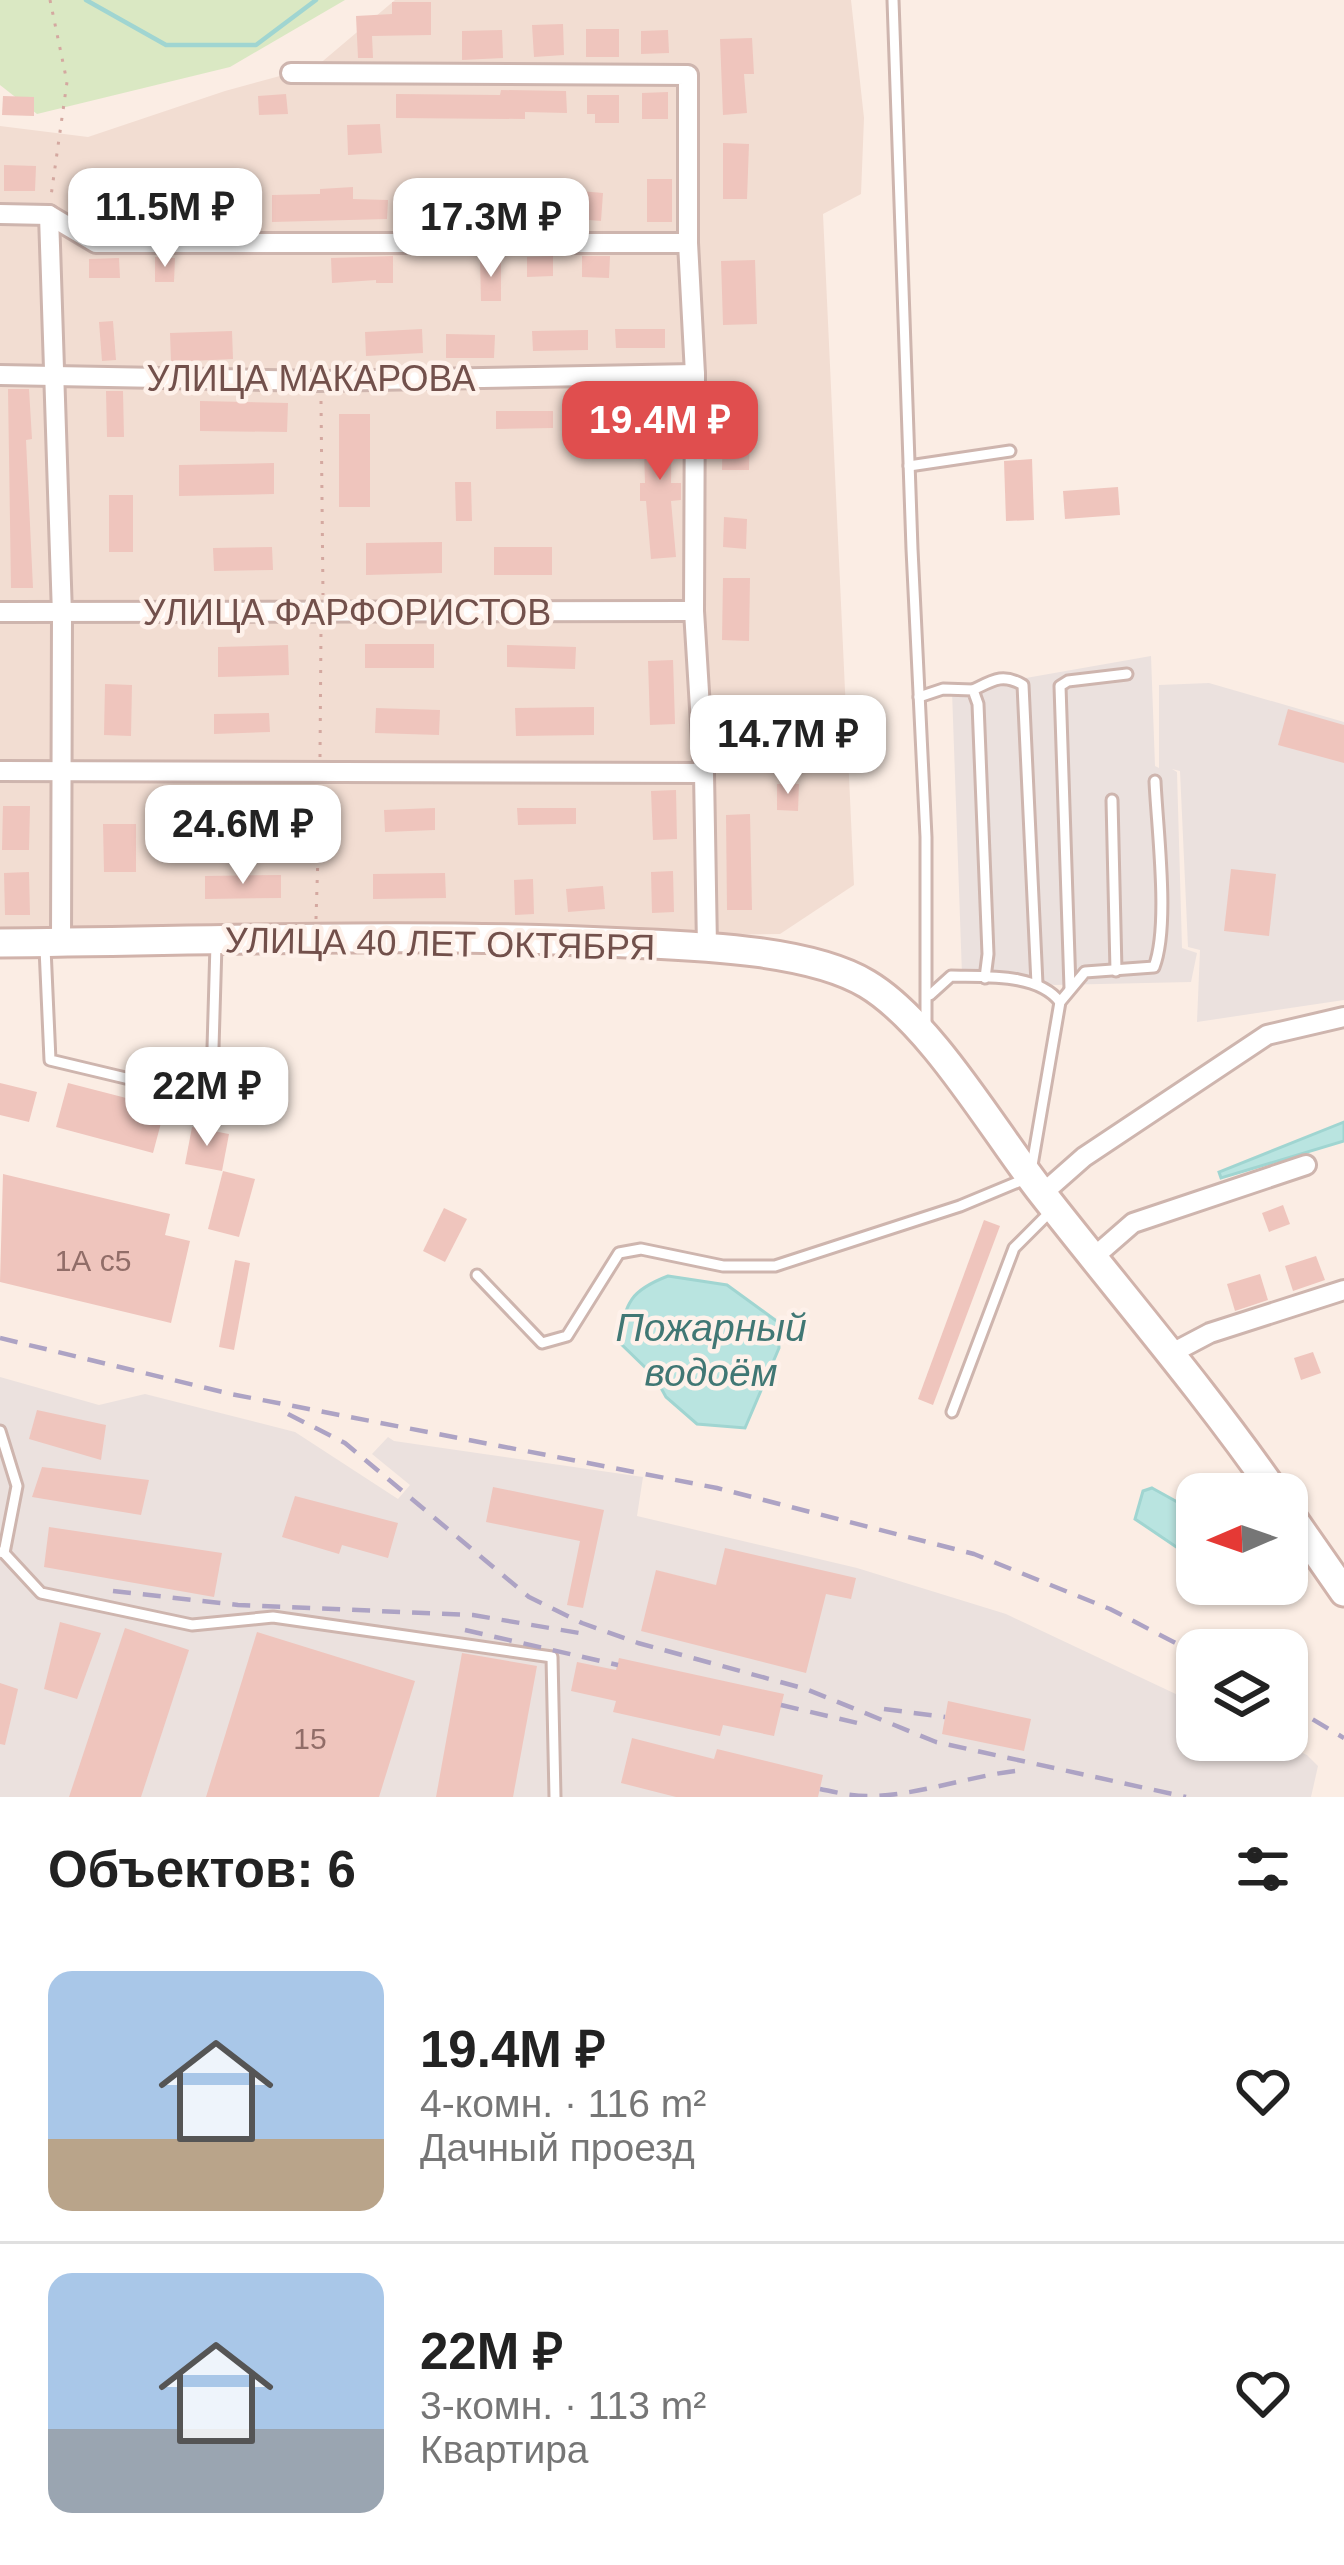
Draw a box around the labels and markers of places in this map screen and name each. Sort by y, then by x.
pin: 11.5M ₽ [54,168,276,270]
pin: 17.3M ₽ [380,178,602,280]
pin: 19.4M ₽ [549,381,771,483]
pin: 14.7M ₽ [677,695,899,797]
pin: 24.6M ₽ [132,785,354,887]
pin: 22M ₽ [123,1047,291,1149]

